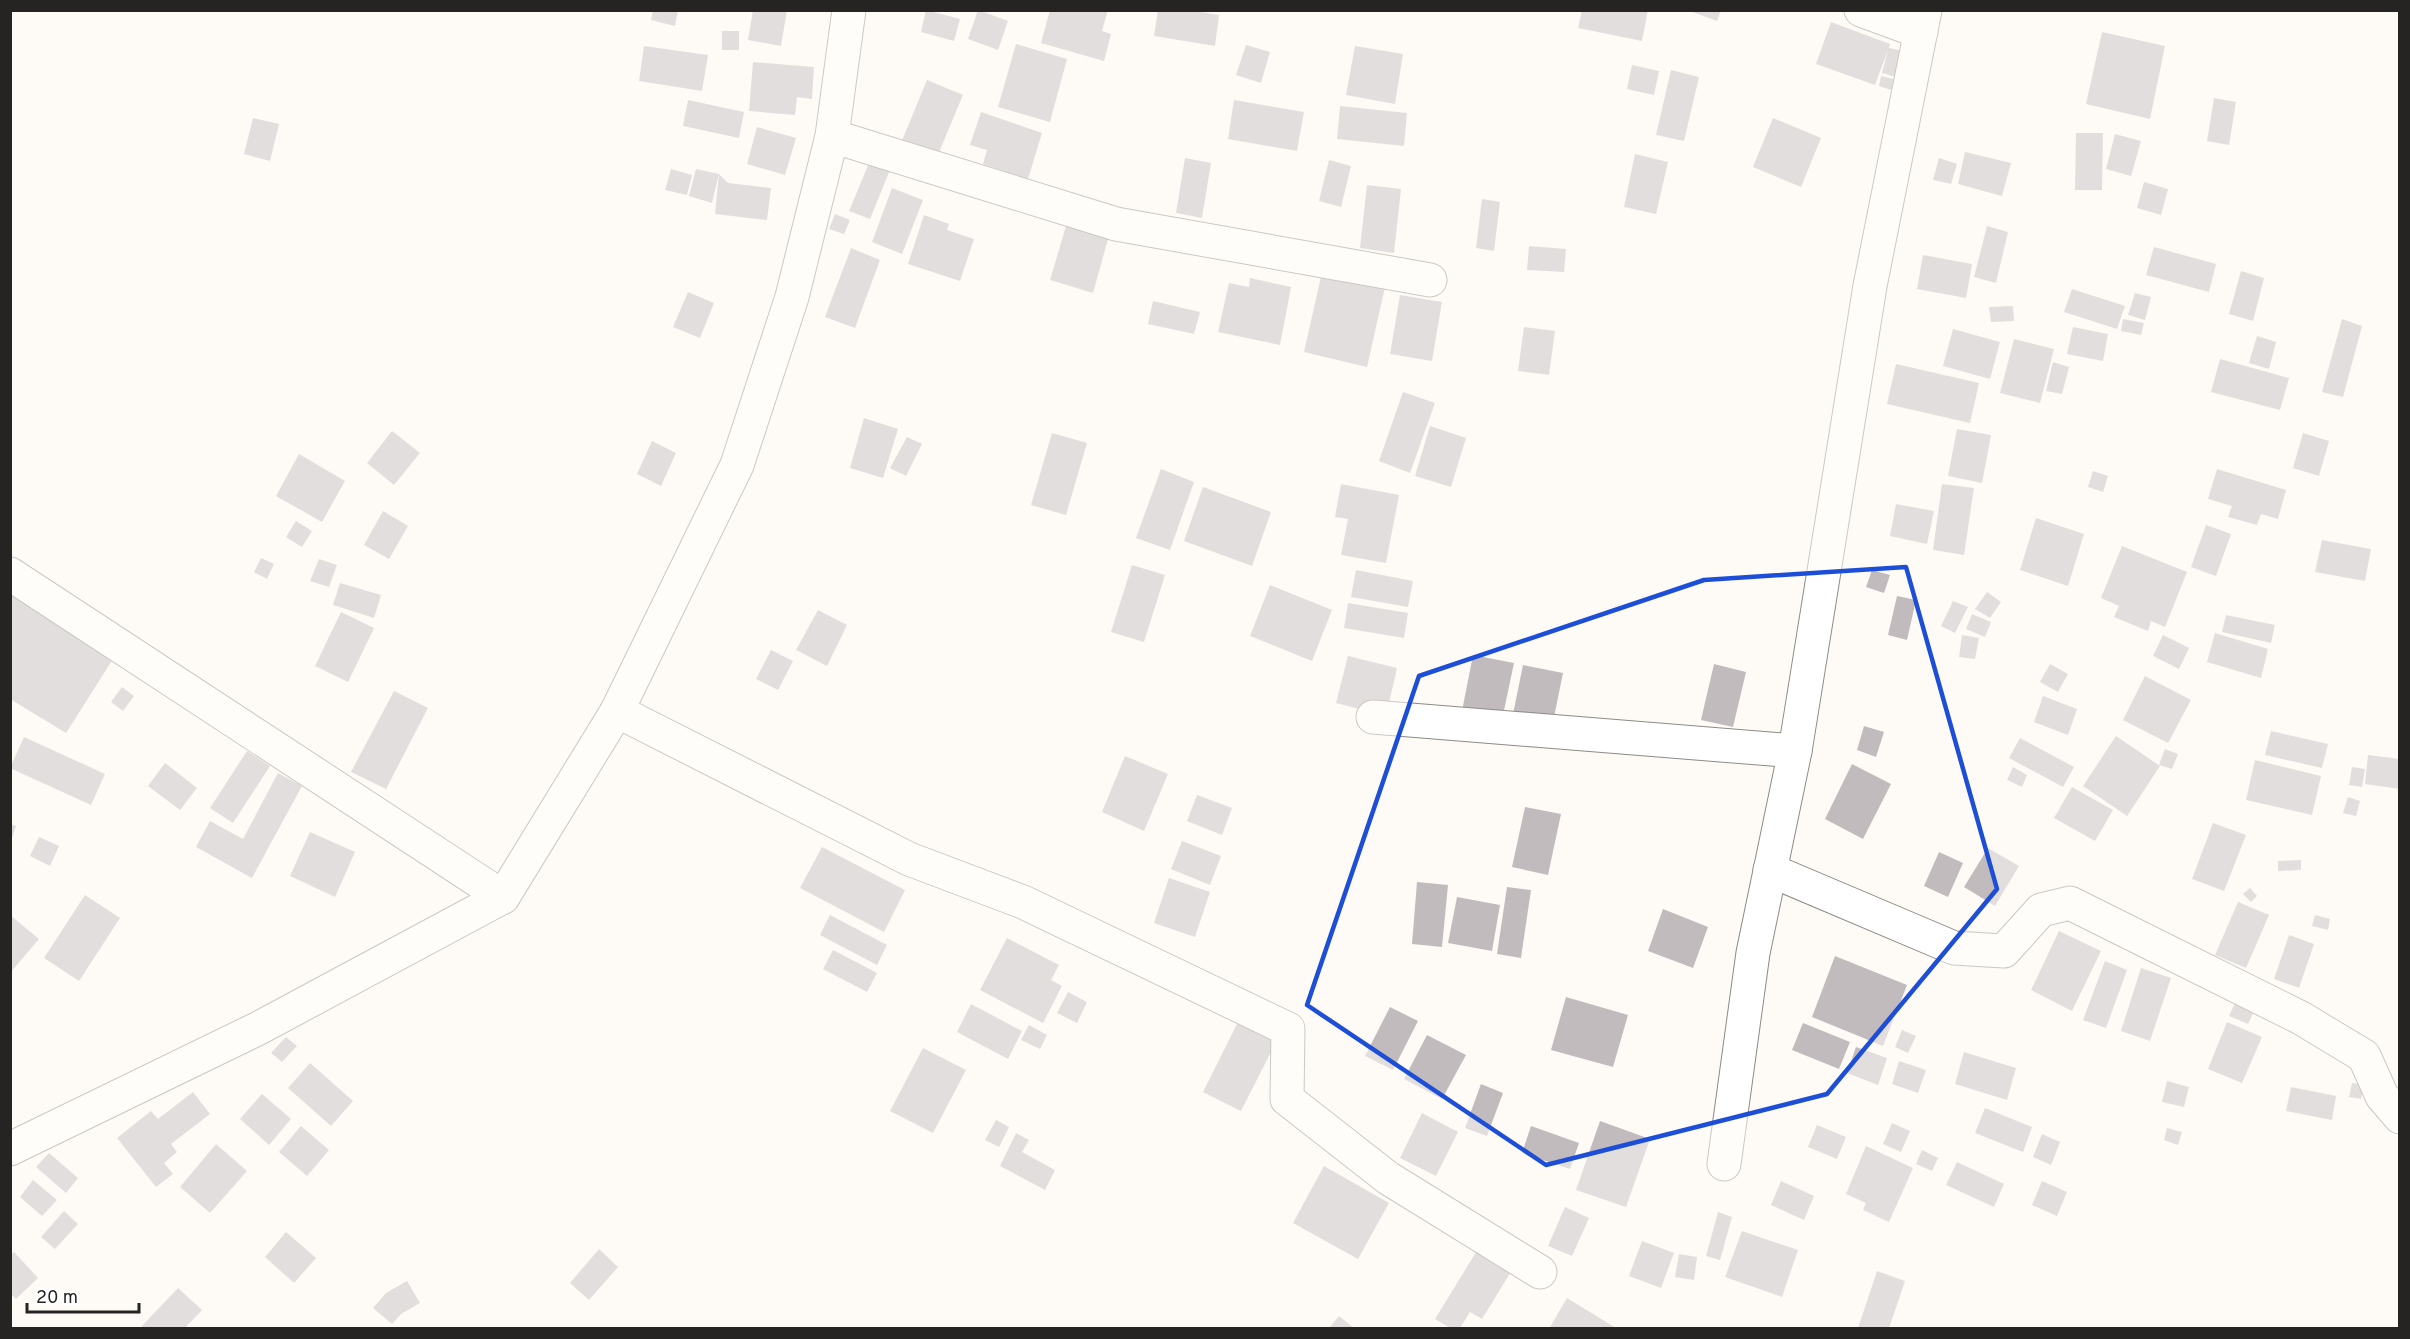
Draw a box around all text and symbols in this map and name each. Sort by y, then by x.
scale bar [27,1276,140,1314]
text: 20 m [36,1287,78,1310]

